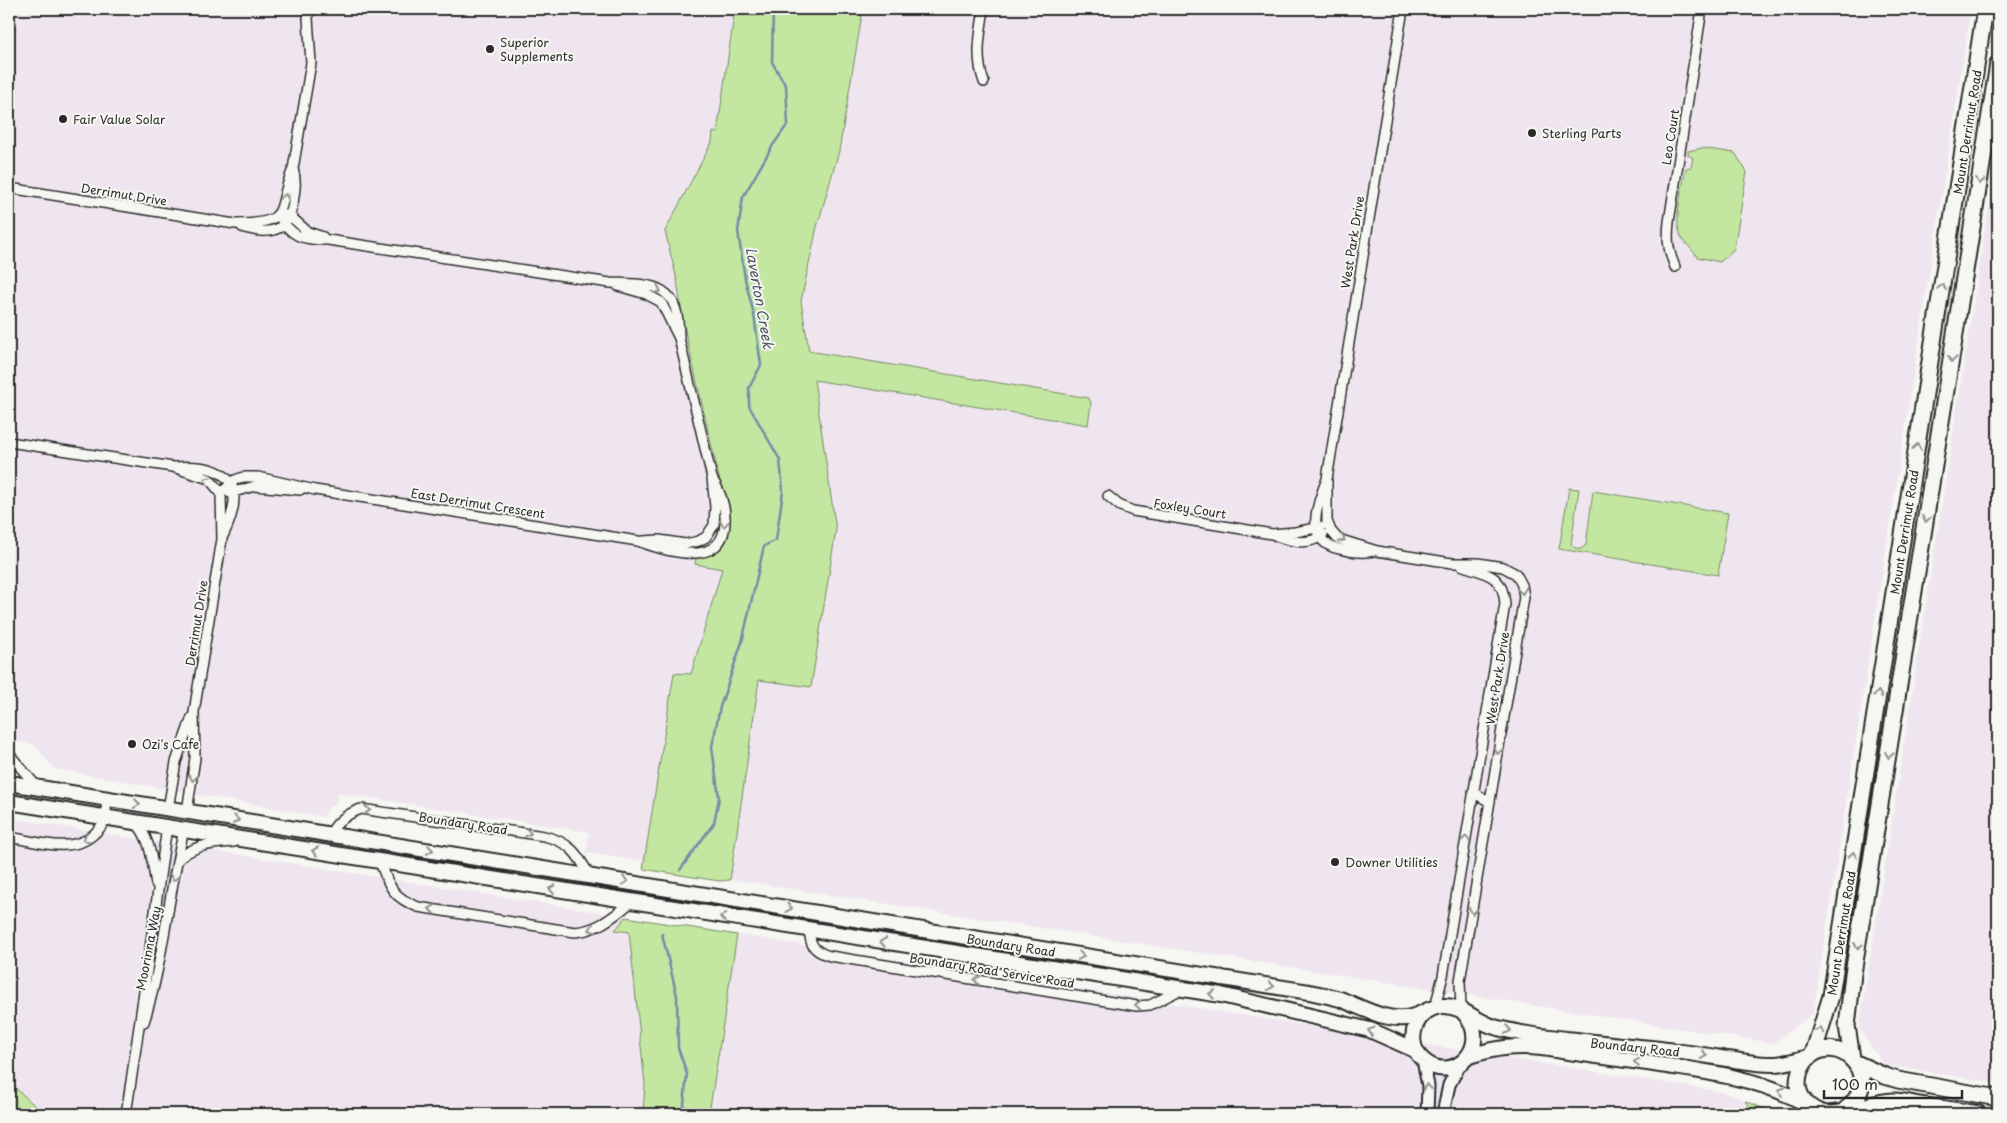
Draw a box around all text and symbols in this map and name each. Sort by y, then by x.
place label: Superior Supplements [500,33,574,65]
marker: Superior Supplements [484,43,496,55]
street label: Mount Derrimut Road [1948,68,1986,196]
street label: Leo Court [1657,108,1683,166]
place label: Fair Value Solar [73,110,166,128]
marker: Fair Value Solar [57,113,69,125]
place label: Sterling Parts [1542,124,1622,142]
marker: Sterling Parts [1526,127,1538,139]
one-way arrow [1975,177,1985,185]
street label: Derrimut Drive [80,178,168,210]
one-way arrow [280,193,290,202]
street label: West Park Drive [1336,194,1368,290]
water label: Laverton Creek [741,245,780,352]
one-way arrow [1937,282,1947,291]
one-way arrow [653,284,662,295]
one-way arrow [1947,355,1957,363]
one-way arrow [1912,443,1922,452]
street label: Mount Derrimut Road [1885,468,1923,596]
one-way arrow [203,476,212,486]
street label: East Derrimut Crescent [410,484,546,523]
street label: Foxley Court [1152,493,1228,523]
one-way arrow [1922,515,1932,524]
one-way arrow [719,521,730,529]
one-way arrow [1336,533,1345,543]
street label: Derrimut Drive [180,579,212,667]
one-way arrow [1516,587,1527,595]
street label: West Park Drive [1481,630,1513,726]
one-way arrow [1873,690,1883,699]
place label: Ozi's Cafe [142,735,199,753]
marker: Ozi's Cafe [126,738,138,750]
one-way arrow [1494,747,1504,755]
one-way arrow [1885,750,1895,759]
one-way arrow [188,773,198,782]
one-way arrow [133,798,141,808]
one-way arrow [364,804,372,815]
street label: Boundary Road [417,807,509,839]
one-way arrow [231,814,240,824]
one-way arrow [524,828,532,838]
one-way arrow [83,833,92,843]
one-way arrow [1460,834,1470,843]
one-way arrow [426,845,435,855]
one-way arrow [311,847,319,857]
one-way arrow [1847,850,1858,858]
place label: Downer Utilities [1345,853,1438,871]
marker: Downer Utilities [1329,856,1341,868]
street label: Mount Derrimut Road [1822,869,1860,997]
one-way arrow [169,874,179,882]
one-way arrow [621,876,630,886]
one-way arrow [547,885,556,895]
one-way arrow [786,902,794,913]
street label: Moorinna Way [131,904,165,992]
one-way arrow [428,904,436,914]
one-way arrow [1468,907,1478,916]
one-way arrow [719,912,727,922]
one-way arrow [588,923,597,933]
street label: Boundary Road [965,929,1057,961]
one-way arrow [879,938,888,948]
one-way arrow [1854,941,1864,950]
street label: Boundary Road Service Road [908,948,1076,992]
one-way arrow [1077,950,1085,961]
one-way arrow [973,975,981,986]
one-way arrow [1267,980,1275,991]
one-way arrow [1208,989,1217,999]
one-way arrow [1133,999,1141,1010]
one-way arrow [1504,1025,1513,1035]
one-way arrow [1367,1026,1375,1036]
one-way arrow [1815,1026,1825,1035]
street label: Boundary Road [1589,1033,1681,1061]
one-way arrow [1700,1050,1708,1060]
one-way arrow [1632,1057,1641,1067]
scale bar [1824,1068,1962,1100]
text: 100 m [1832,1072,1878,1095]
one-way arrow [1422,1083,1433,1091]
one-way arrow [1777,1087,1786,1097]

